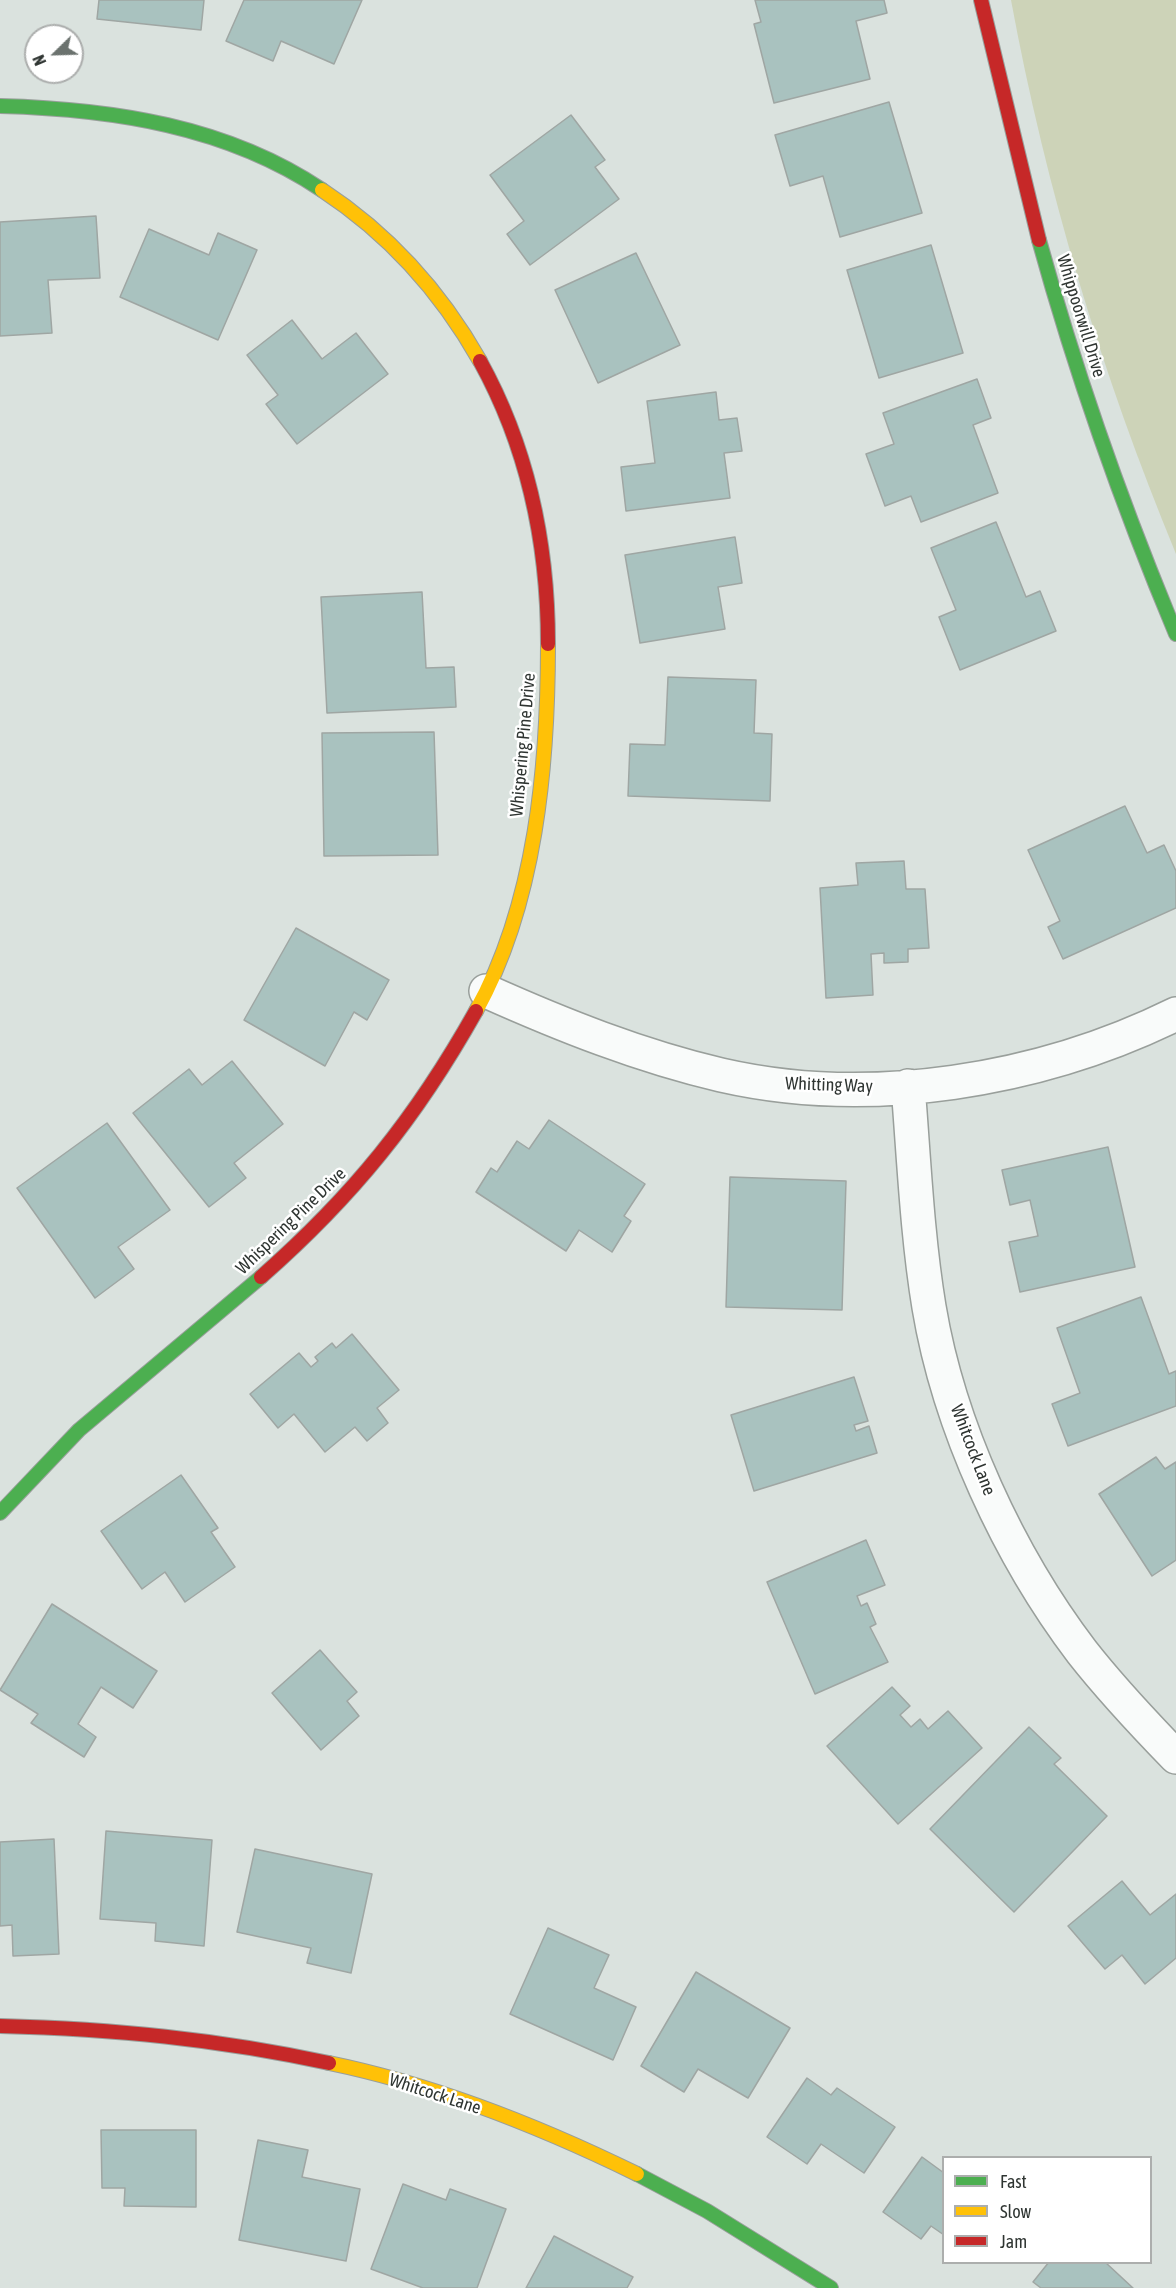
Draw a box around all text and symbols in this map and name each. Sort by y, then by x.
north arrow [24,24,84,84]
text: N [29,52,49,68]
street label: Whippoorwill Drive [1052,252,1110,380]
street label: Whispering Pine Drive [506,672,540,818]
street label: Whitting Way [785,1073,873,1097]
street label: Whispering Pine Drive [232,1163,350,1279]
street label: Whitcock Lane [946,1402,1000,1498]
street label: Whitcock Lane [386,2069,484,2119]
legend [942,2156,1152,2264]
text: Fast [1000,2171,1027,2192]
text: Slow [1000,2201,1031,2222]
text: Jam [1000,2231,1027,2252]

